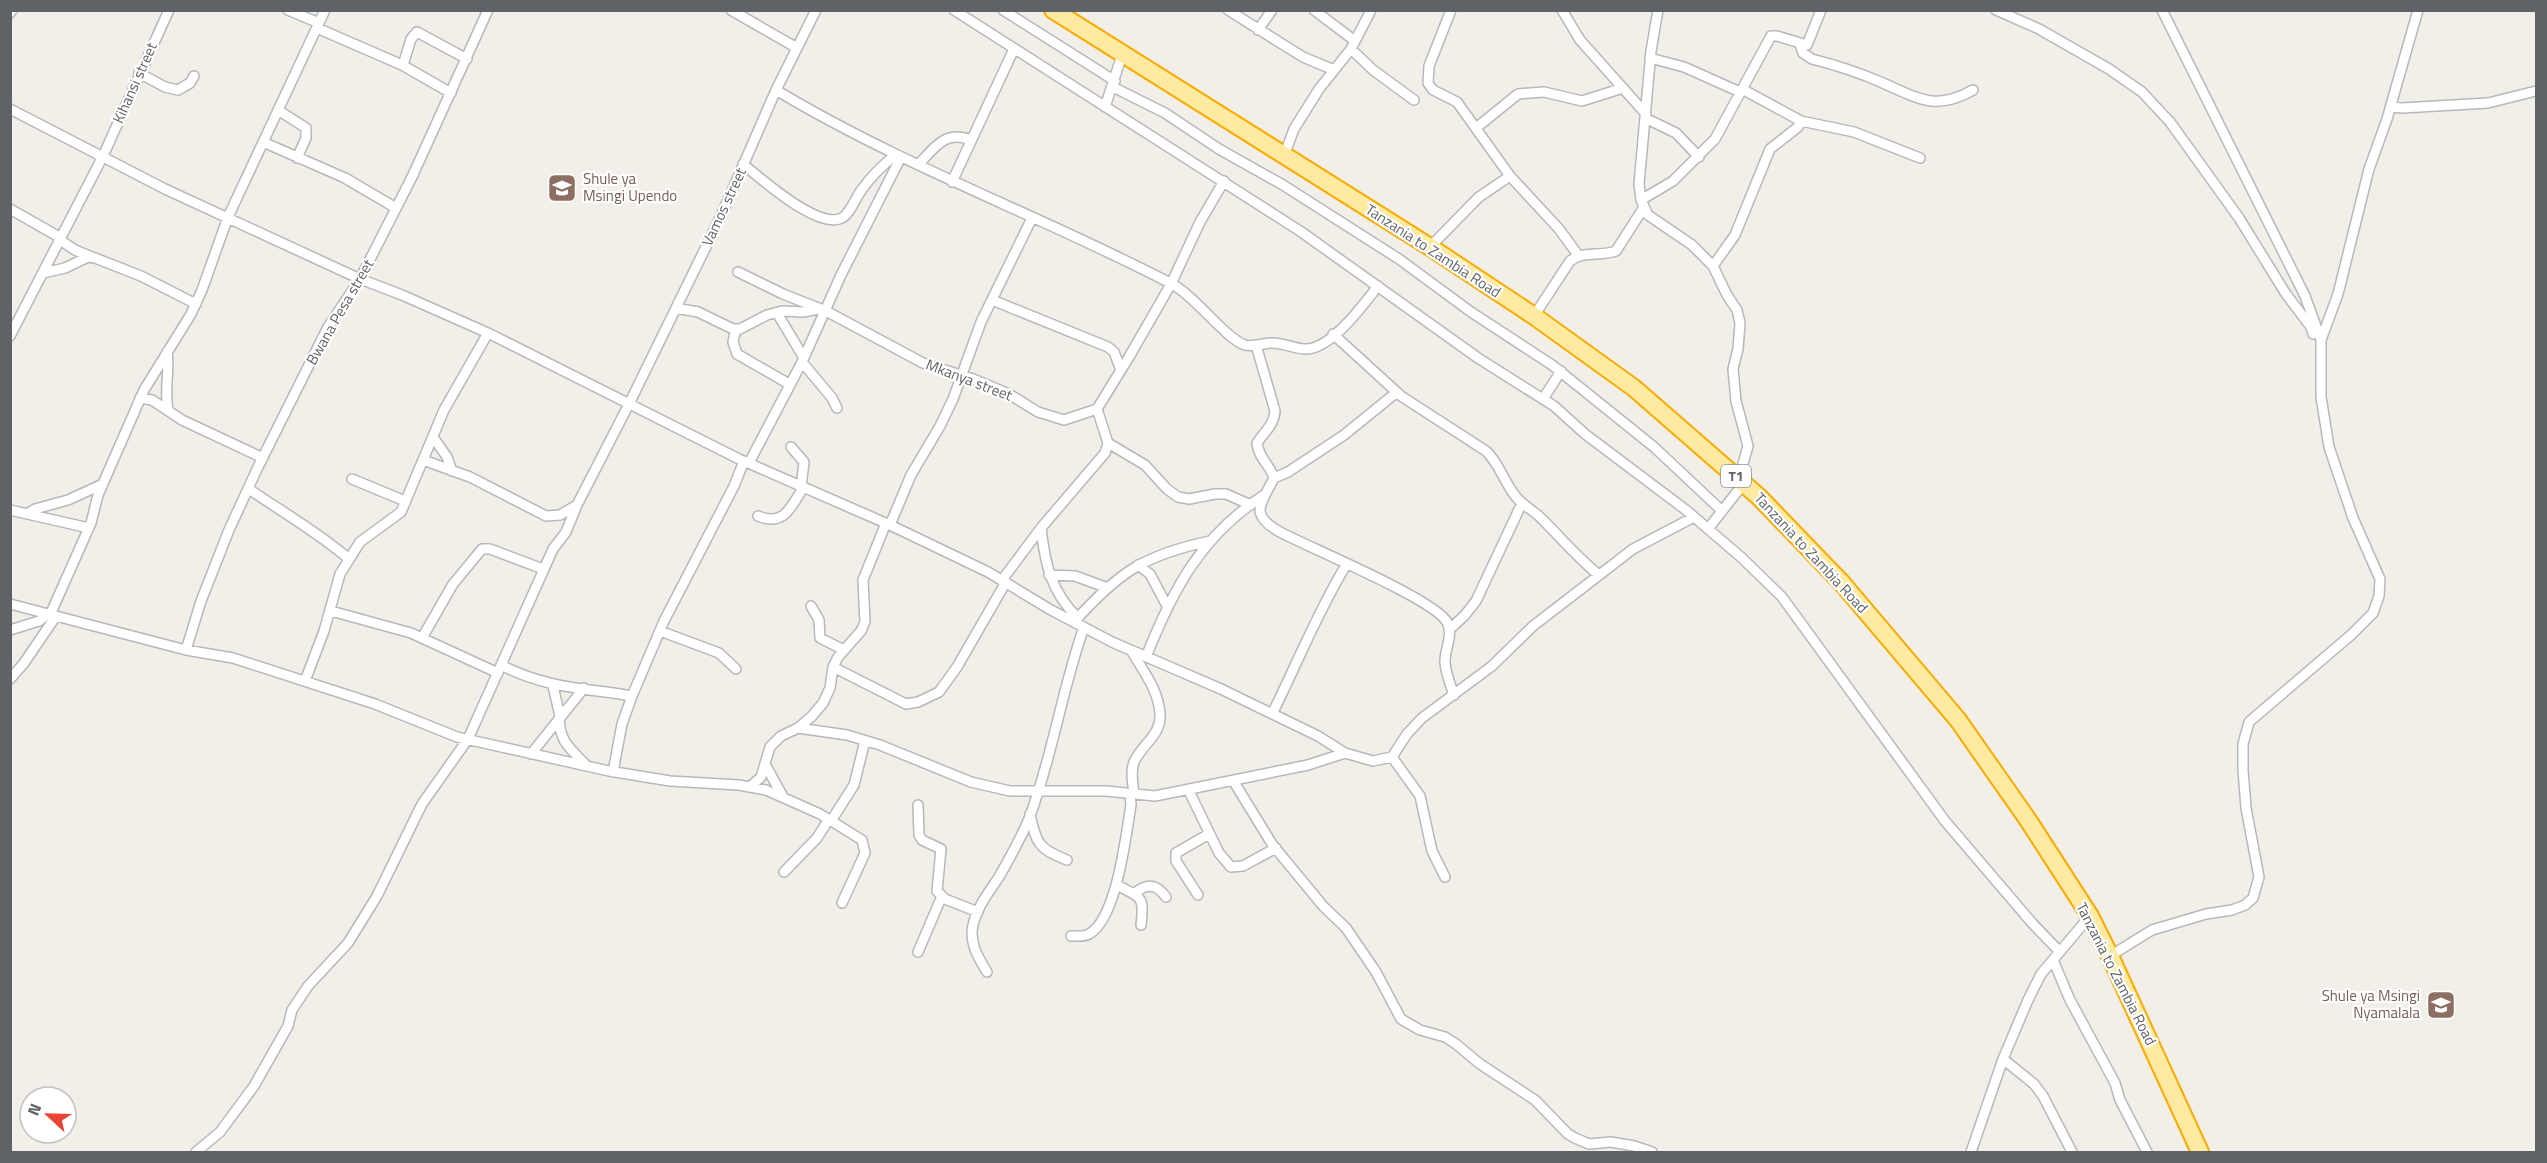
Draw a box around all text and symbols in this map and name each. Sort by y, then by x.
street label: Kihansi street [106,38,163,127]
street label: Vamos street [695,163,752,250]
place label: Shule ya Msingi Upendo [583,167,677,207]
school or university icon: Shule ya Msingi Upendo [546,172,578,204]
street label: Tanzania to Zambia Road [1361,198,1506,303]
street label: Bwana Pesa street [300,254,380,369]
street label: Mkanya street [923,353,1016,407]
road number: T1 [1721,465,1751,487]
street label: Tanzania to Zambia Road [1749,487,1874,618]
street label: Tanzania to Zambia Road [2070,898,2162,1049]
place label: Shule ya Msingi Nyamalala [2322,984,2420,1024]
school or university icon: Shule ya Msingi Nyamalala [2425,989,2457,1021]
north arrow [18,1085,78,1145]
text: N [21,1100,47,1119]

